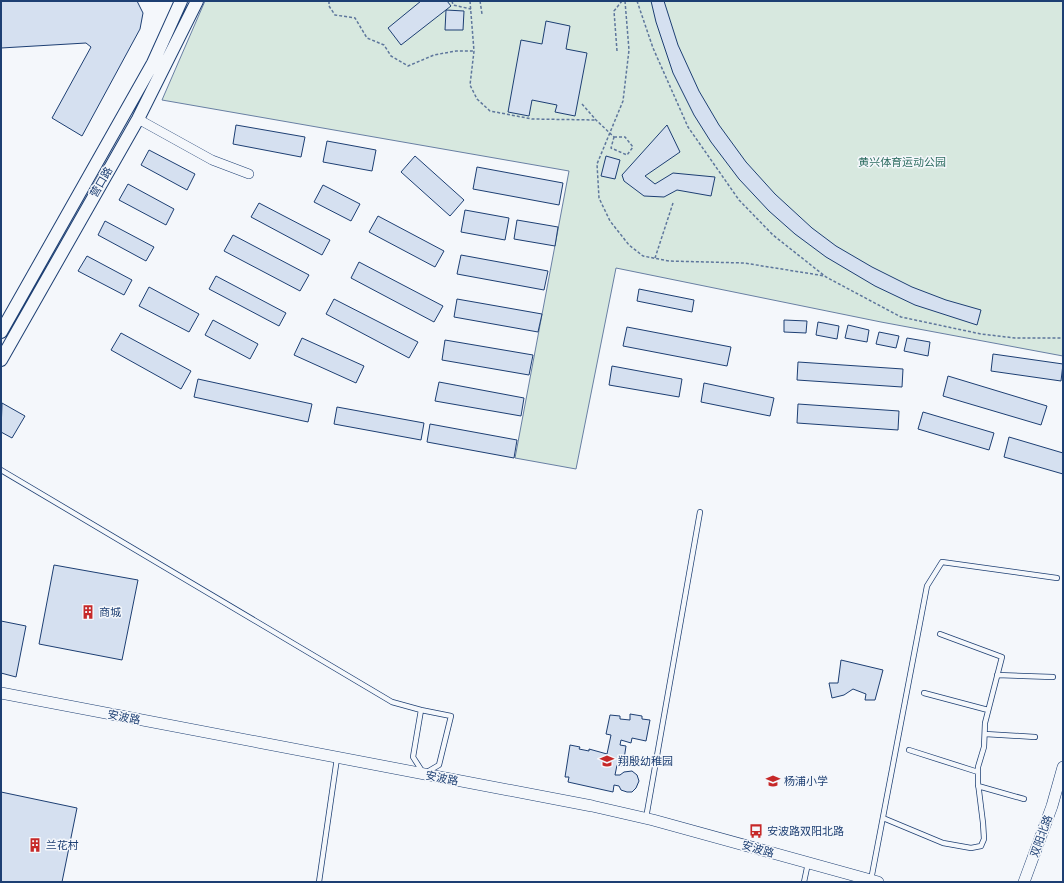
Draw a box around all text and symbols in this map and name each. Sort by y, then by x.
park label: 黄兴体育运动公园 [858,156,946,168]
street label: 营口路 [88,165,114,199]
building icon: 商城 [80,604,96,620]
place label: 商城 [99,606,121,618]
street label: 安波路 [107,708,141,726]
school or university icon: 翔殷幼稚园 [599,753,615,769]
place label: 翔殷幼稚园 [618,755,673,767]
street label: 安波路 [425,769,459,787]
school or university icon: 杨浦小学 [765,773,781,789]
place label: 杨浦小学 [784,775,828,787]
street label: 双阳北路 [1028,813,1054,859]
bus stop icon: 安波路双阳北路 [748,823,764,839]
place label: 安波路双阳北路 [767,825,844,837]
building icon: 兰花村 [27,837,43,853]
place label: 兰花村 [46,839,79,851]
street label: 安波路 [740,839,776,859]

